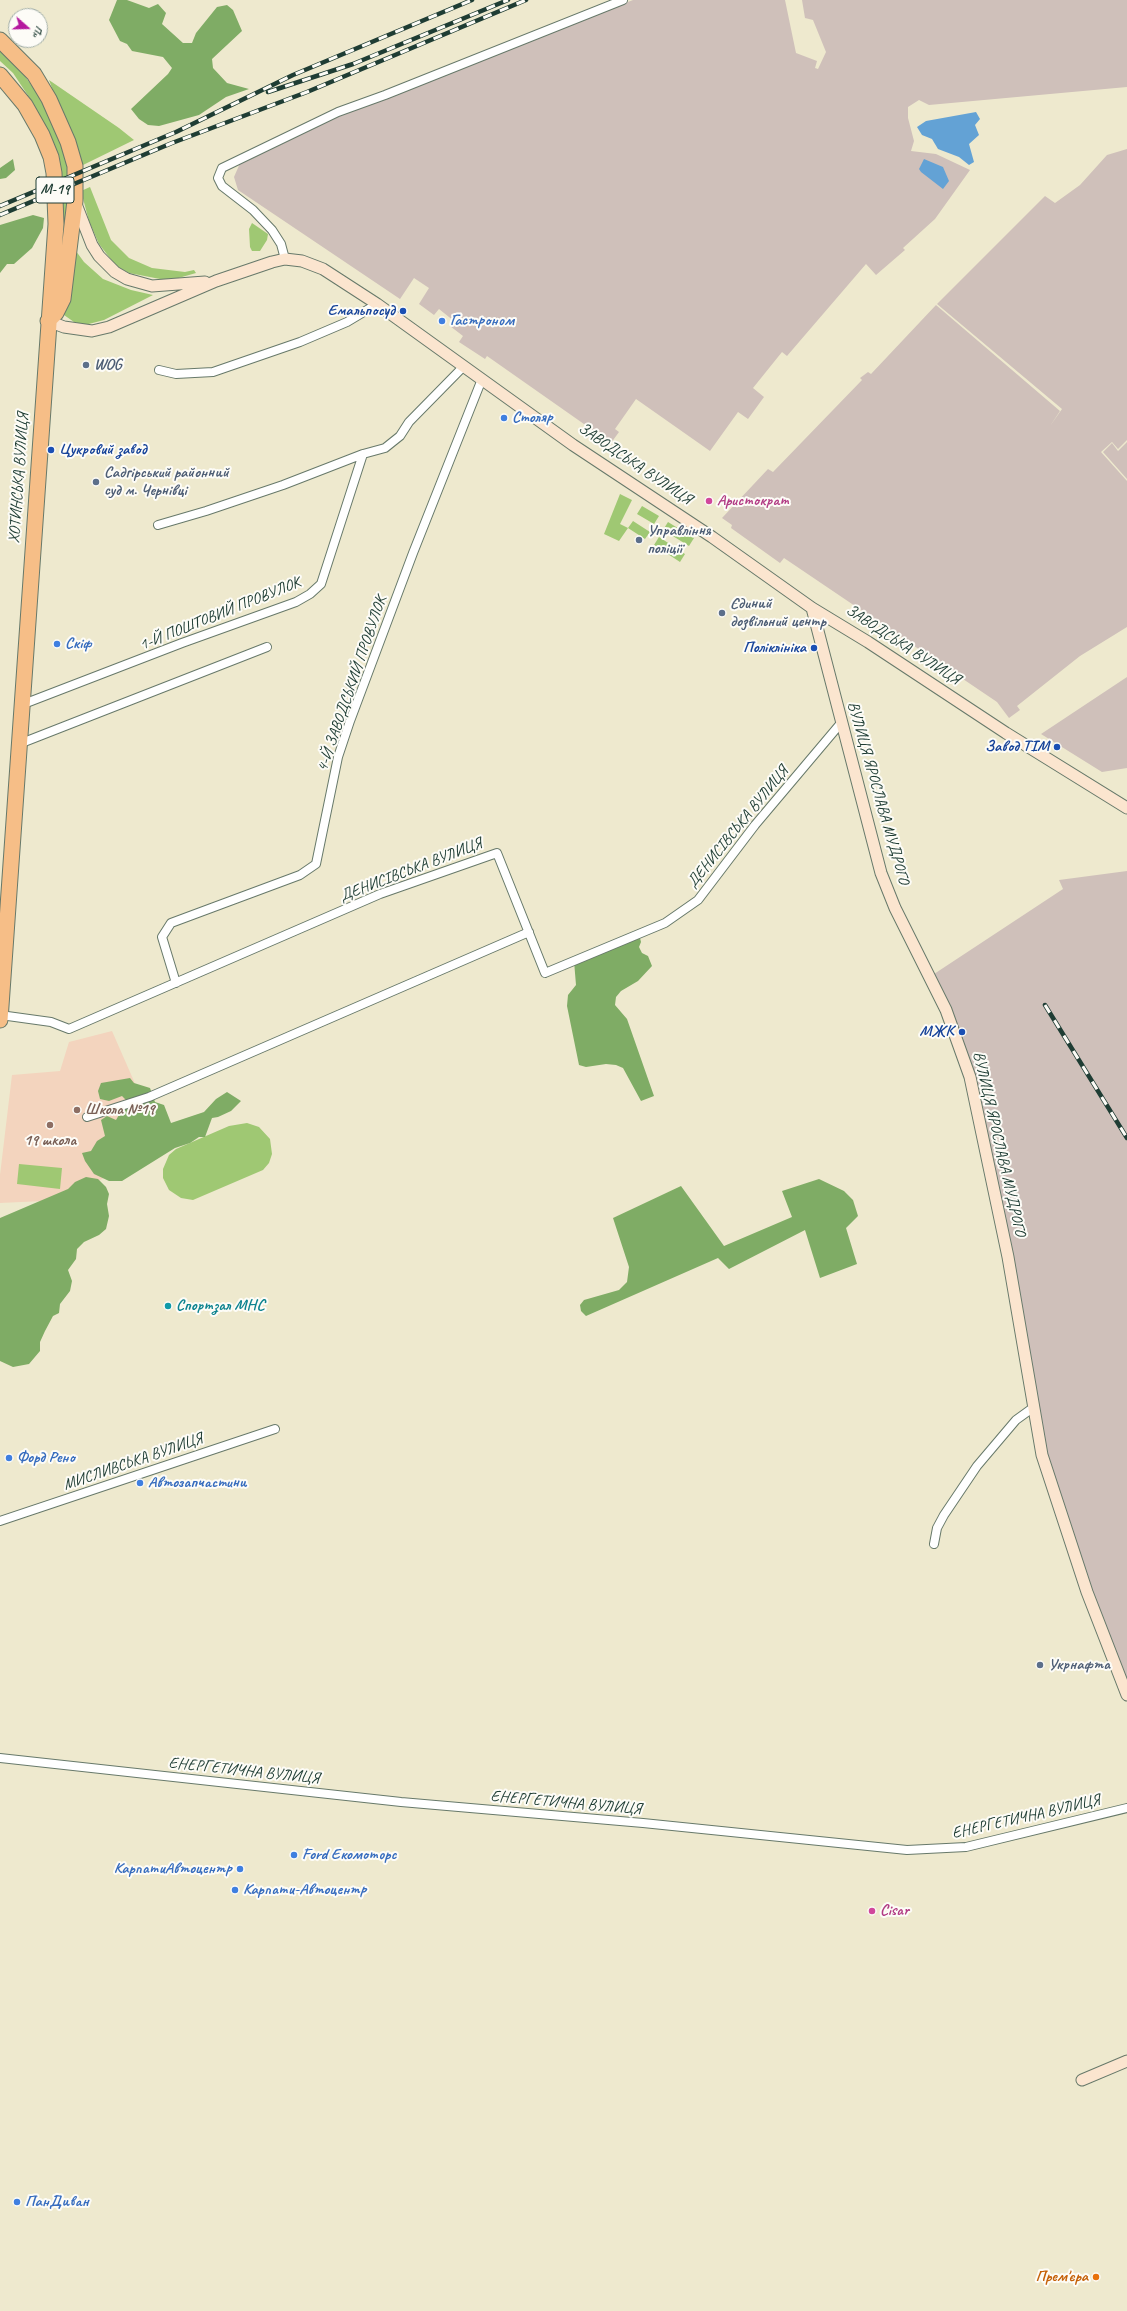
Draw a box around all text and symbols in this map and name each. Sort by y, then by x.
north arrow [8,8,48,48]
text: Пн [30,24,47,40]
road number: М-19 [36,177,74,203]
place label: Емальпосуд [328,301,395,321]
marker: Емальпосуд [398,306,408,316]
place label: Гастроном [450,311,514,331]
marker: Гастроном [437,316,447,326]
place label: WOG [94,355,122,375]
marker: WOG [81,360,91,370]
place label: Столяр [512,408,553,428]
street label: ХОТИНСЬКА ВУЛИЦЯ [5,412,33,544]
marker: Столяр [499,413,509,423]
street label: ЗАВОДСЬКА ВУЛИЦЯ [575,419,695,509]
place label: Цукровий завод [59,440,147,460]
marker: Цукровий завод [46,445,56,455]
place label: Садгірський районний суд м. Чернівці [104,463,229,501]
marker: Садгірський районний суд м. Чернівці [91,477,101,487]
place label: Аристократ [717,491,789,511]
marker: Аристократ [704,496,714,506]
place label: Управління поліції [647,521,711,559]
marker: Управління поліції [634,535,644,545]
street label: 1-Й ПОШТОВИЙ ПРОВУЛОК [137,573,303,655]
street label: 4-Й ЗАВОДСЬКИЙ ПРОВУЛОК [313,594,391,774]
place label: Єдиний дозвільний центр [730,594,826,632]
street label: ЗАВОДСЬКА ВУЛИЦЯ [842,601,964,689]
marker: Єдиний дозвільний центр [717,608,727,618]
place label: Скіф [65,634,92,654]
place label: Поліклініка [743,638,806,658]
marker: Скіф [52,639,62,649]
marker: Поліклініка [809,643,819,653]
street label: ВУЛИЦЯ ЯРОСЛАВА МУДРОГО [843,699,913,887]
place label: Завод ТІМ [985,737,1049,757]
marker: Завод ТІМ [1052,742,1062,752]
street label: ДЕНИСІВСЬКА ВУЛИЦЯ [683,762,793,892]
street label: ДЕНИСІВСЬКА ВУЛИЦЯ [337,834,485,906]
place label: МЖК [920,1022,954,1042]
marker: МЖК [957,1027,967,1037]
street label: ВУЛИЦЯ ЯРОСЛАВА МУДРОГО [968,1050,1030,1238]
place label: Школа №19 [85,1100,154,1120]
marker: Школа №19 [72,1105,82,1115]
marker: 19 школа [45,1120,55,1130]
place label: 19 школа [24,1131,76,1151]
place label: Спортзал МНС [176,1296,265,1316]
marker: Спортзал МНС [163,1301,173,1311]
street label: МИСЛИВСЬКА ВУЛИЦЯ [61,1429,205,1495]
place label: Форд Рено [17,1448,75,1468]
marker: Форд Рено [4,1453,14,1463]
place label: Автозапчастини [148,1473,247,1493]
marker: Автозапчастини [135,1478,145,1488]
place label: Укрнафта [1048,1655,1110,1675]
marker: Укрнафта [1035,1660,1045,1670]
street label: ЕНЕРГЕТИЧНА ВУЛИЦЯ [168,1754,320,1788]
street label: ЕНЕРГЕТИЧНА ВУЛИЦЯ [490,1787,642,1819]
street label: ЕНЕРГЕТИЧНА ВУЛИЦЯ [950,1791,1102,1843]
place label: Ford Екомоторс [302,1845,396,1865]
marker: Ford Екомоторс [289,1850,299,1860]
place label: КарпатиАвтоцентр [114,1859,232,1879]
marker: КарпатиАвтоцентр [235,1864,245,1874]
place label: Карпати-Автоцентр [243,1880,366,1900]
marker: Карпати-Автоцентр [230,1885,240,1895]
place label: Cisar [880,1901,909,1921]
marker: Cisar [867,1906,877,1916]
place label: ПанДиван [25,2192,89,2212]
marker: ПанДиван [12,2197,22,2207]
place label: Прем'єра [1035,2267,1088,2287]
marker: Прем'єра [1091,2272,1101,2282]

